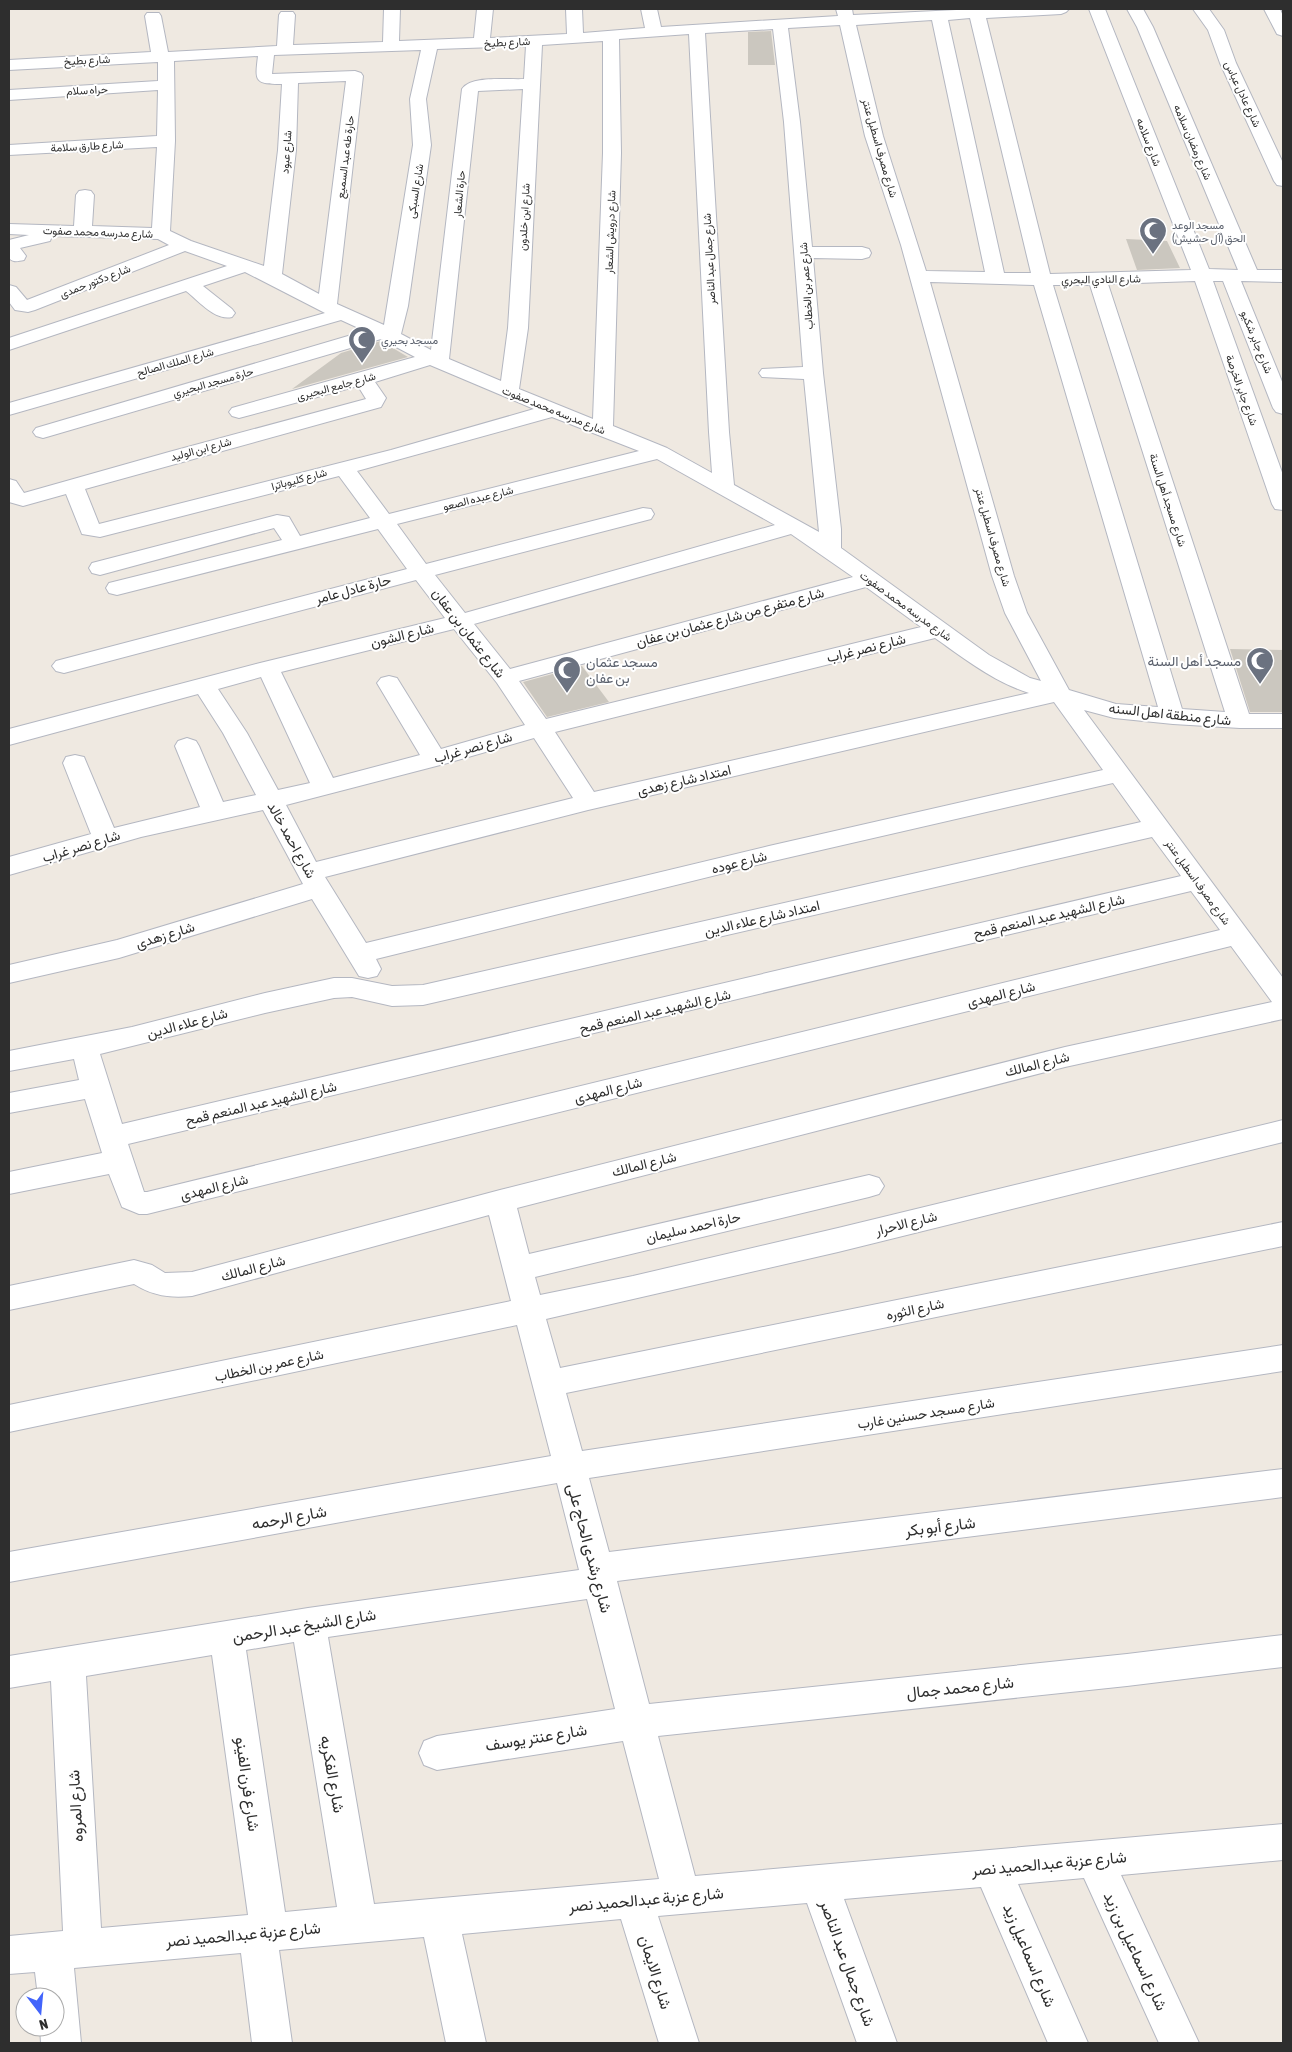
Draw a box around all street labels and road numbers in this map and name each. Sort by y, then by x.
street label: شارع بطيخ [483,35,531,51]
street label: شارع بطيخ [63,53,111,69]
street label: شارع عادل عباس [1221,59,1264,130]
street label: حراه سلام [66,83,108,99]
street label: شارع مصرف اسطبل عنتر [858,96,900,200]
street label: شارع رمضان سلامه [1170,103,1214,183]
street label: حارة طه عبد السميع [334,115,358,199]
street label: شارع سلامه [1132,116,1164,169]
street label: شارع عبود [279,130,296,174]
street label: شارع طارق سلامة [50,138,124,156]
street label: شارع السبكى [405,162,427,220]
street label: حارة الشعار [451,170,468,219]
street label: شارع ابن خلدون [516,182,534,251]
street label: شارع درويش الشعار [603,190,619,275]
street label: شارع جمال عبد الناصر [701,213,719,306]
street label: شارع مدرسه محمد صفوت [43,224,154,242]
street label: شارع عمر بن الخطاب [797,242,817,330]
street label: شارع دكتور حمدى [58,262,133,302]
street label: شارع النادي البحري [1061,272,1141,290]
street label: شارع جابر شكيو [1237,309,1275,376]
street label: شارع الملك الصالح [135,345,216,381]
street label: شارع جابر الخرصة [1222,353,1260,428]
street label: حارة مسجد البحيري [171,365,256,403]
street label: شارع جامع البحيرى [295,370,378,404]
street label: شارع مدرسه محمد صفوت [500,384,608,438]
street label: شارع ابن الوليد [169,435,234,465]
street label: شارع مسجد أهل السنة [1145,452,1189,549]
street label: شارع كليوباترا [270,466,329,494]
street label: شارع عبده الصعو [442,483,515,514]
street label: شارع مصرف اسطبل عنتر [971,485,1013,589]
street label: شارع مدرسه محمد صفوت [857,569,954,645]
street label: حارة عادل عامر [313,571,393,609]
street label: شارع متفرع من شارع عثمان بن عفان [634,584,827,653]
street label: شارع عثمان بن عفان [427,585,509,683]
street label: شارع الشون [369,619,436,654]
street label: شارع نصر غراب [825,630,908,668]
street label: شارع منطقة اهل السنه [1108,700,1232,731]
street label: شارع نصر غراب [432,728,515,769]
street label: امتداد شارع زهدى [635,761,733,802]
street label: شارع احمد خالد [262,799,320,882]
street label: شارع نصر غراب [40,827,123,868]
street label: شارع مصرف اسطبل عنتر [1161,836,1233,928]
street label: شارع عوده [709,847,769,880]
street label: شارع الشهيد عبد المنعم قمح [972,891,1127,944]
street label: امتداد شارع علاء الدين [703,897,822,942]
street label: شارع زهدى [134,918,197,954]
street label: شارع المهدى [965,978,1037,1013]
street label: شارع الشهيد عبد المنعم قمح [578,986,733,1039]
street label: شارع علاء الدين [145,1005,230,1044]
street label: شارع المالك [1003,1048,1072,1083]
street label: شارع المهدى [572,1074,644,1109]
street label: شارع الشهيد عبد المنعم قمح [184,1078,339,1131]
street label: شارع المالك [610,1148,679,1183]
street label: شارع المهدى [178,1171,250,1206]
street label: حارة احمد سليمان [644,1208,742,1247]
street label: شارع الاحرار [872,1208,939,1242]
street label: شارع المالك [219,1252,288,1287]
street label: شارع الثوره [885,1295,946,1326]
street label: شارع عمر بن الخطاب [213,1346,326,1387]
street label: شارع مسجد حسنين غارب [856,1394,996,1435]
street label: شارع رشدى الحاج على [561,1481,616,1615]
street label: شارع الرحمه [250,1502,328,1535]
street label: شارع أبو بكر [903,1513,977,1542]
street label: شارع الشيخ عبد الرحمن [231,1605,378,1648]
street label: شارع محمد جمال [905,1672,1015,1705]
street label: شارع عنتر يوسف [484,1720,589,1757]
street label: شارع الفكريه [314,1734,349,1815]
street label: شارع فرن الفينو [230,1736,264,1833]
street label: شارع المروه [64,1769,89,1843]
street label: شارع عزبة عبدالحميد نصر [970,1847,1128,1882]
street label: شارع عزبة عبدالحميد نصر [567,1883,725,1918]
street label: شارع اسماعيل بن زيد [1098,1889,1171,2015]
street label: شارع جمال عبد الناصر [814,1897,879,2030]
street label: شارع اسماعيل زيد [997,1901,1060,2011]
street label: شارع عزبة عبدالحميد نصر [164,1918,322,1953]
street label: شارع الايمان [633,1933,676,2012]

